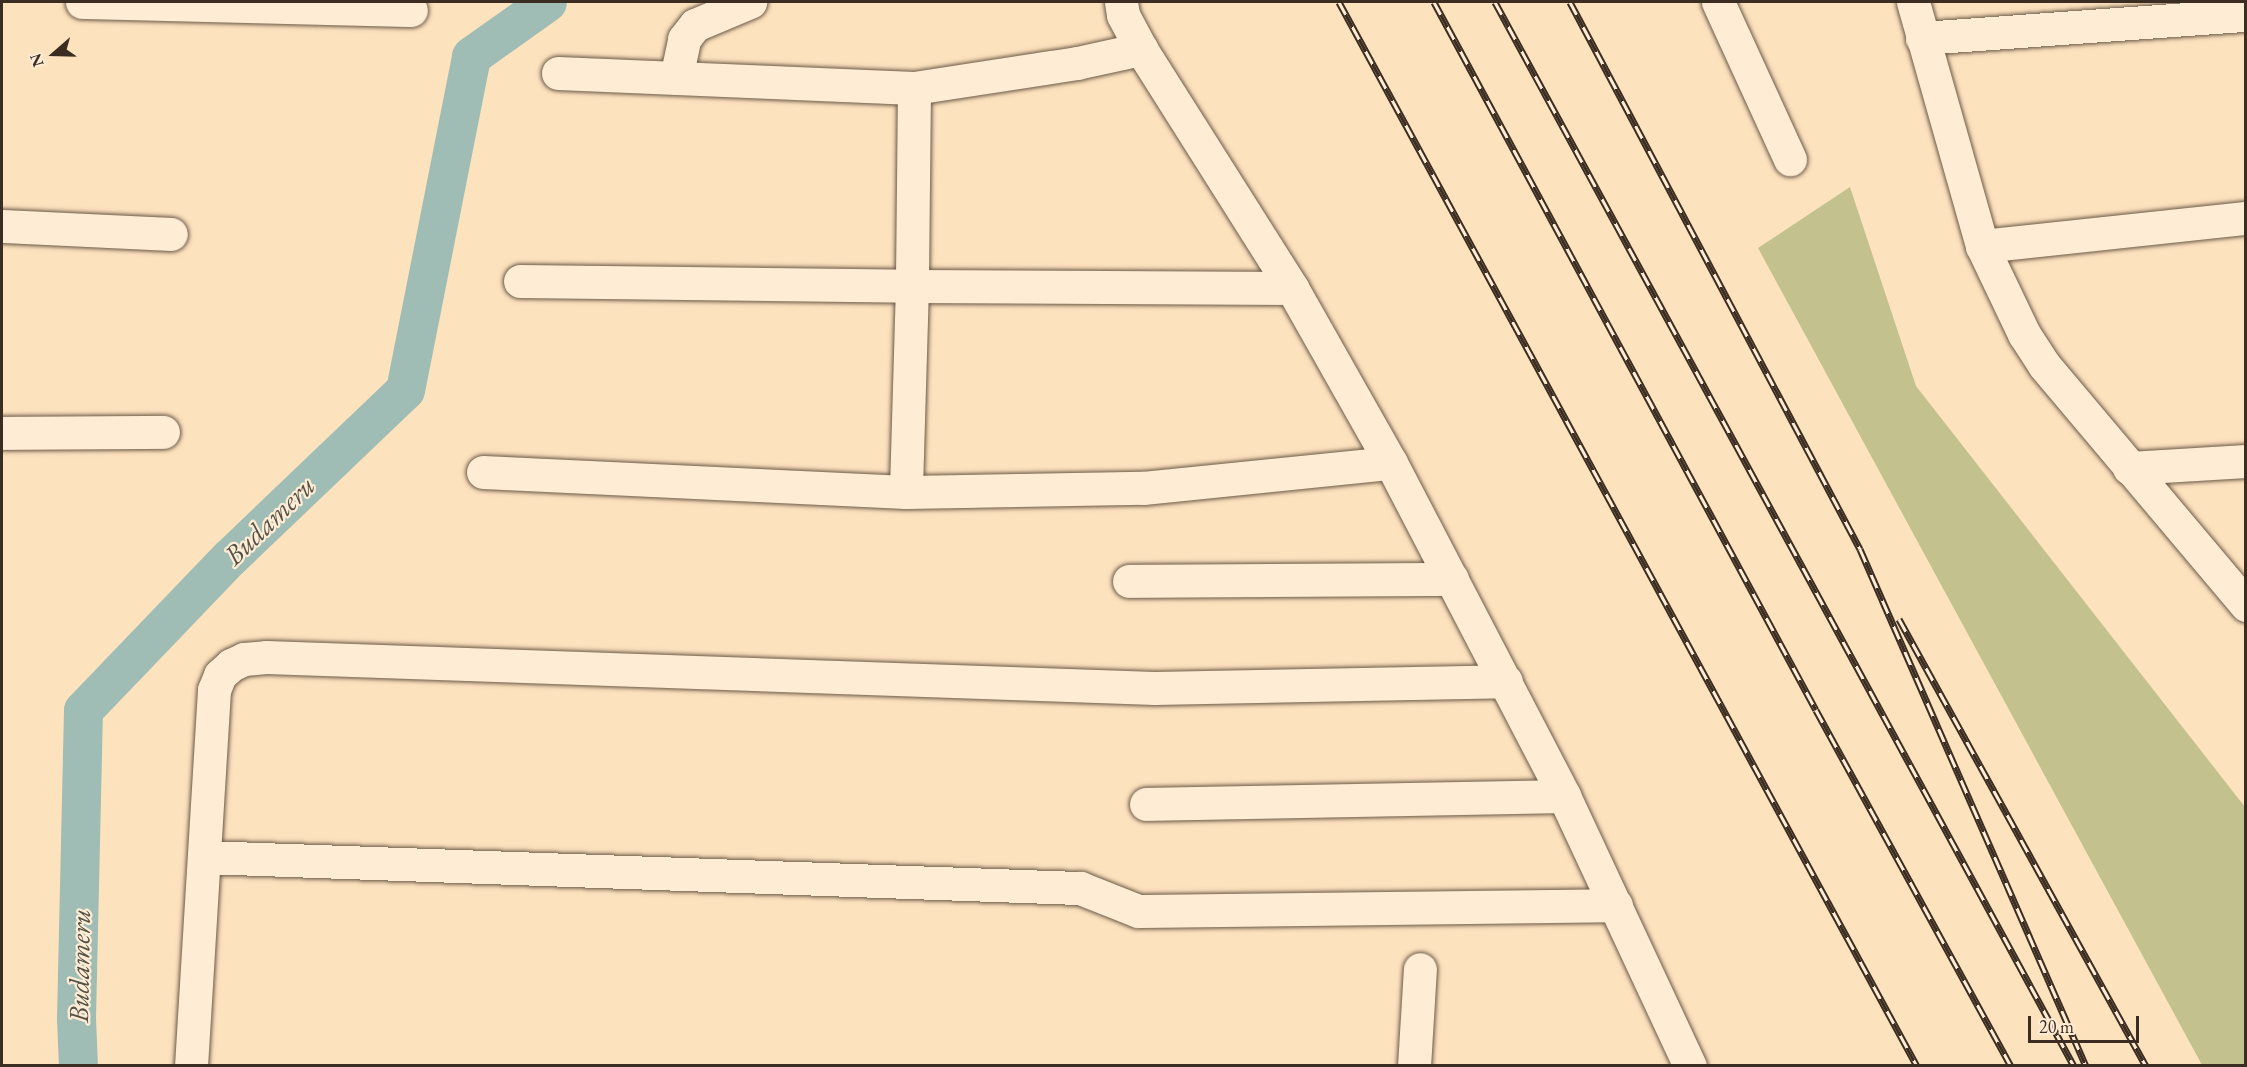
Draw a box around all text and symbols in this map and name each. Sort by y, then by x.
north arrow [24,24,84,84]
text: N [25,51,49,70]
water label: Budameru [216,468,322,572]
water label: Budameru [61,909,97,1023]
scale bar [2031,1004,2142,1042]
text: 20 m [2039,1015,2074,1038]

